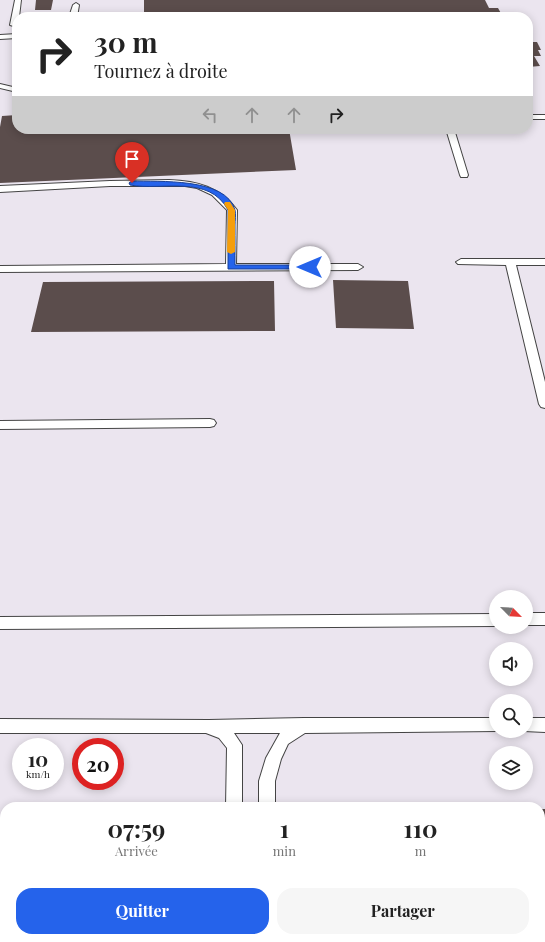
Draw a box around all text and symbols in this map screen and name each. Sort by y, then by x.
text: 30 m [94,23,158,60]
icon: right [28,28,80,80]
text: Tournez à droite [94,59,228,83]
icon: left [199,104,221,126]
icon: ahead [241,104,263,126]
icon: ahead [283,104,305,126]
icon: right [325,104,347,126]
pin [115,142,149,183]
icon: arrive [121,148,143,170]
position arrow [289,246,331,288]
north arrow [489,590,533,634]
map controls [489,590,533,790]
button: sound [489,642,533,686]
button: search [489,694,533,738]
speed limit sign: 20 [72,738,124,790]
text: 10 [28,745,48,772]
button: layers [489,746,533,790]
text: km/h [26,767,50,781]
text: 07:59 [108,812,165,844]
text: 1 [280,812,289,844]
text: 110 [404,812,437,844]
text: Arrivée [115,842,158,859]
text: min [273,842,296,859]
text: m [415,842,426,859]
button: Quitter [16,888,269,934]
button: Partager [277,888,529,934]

